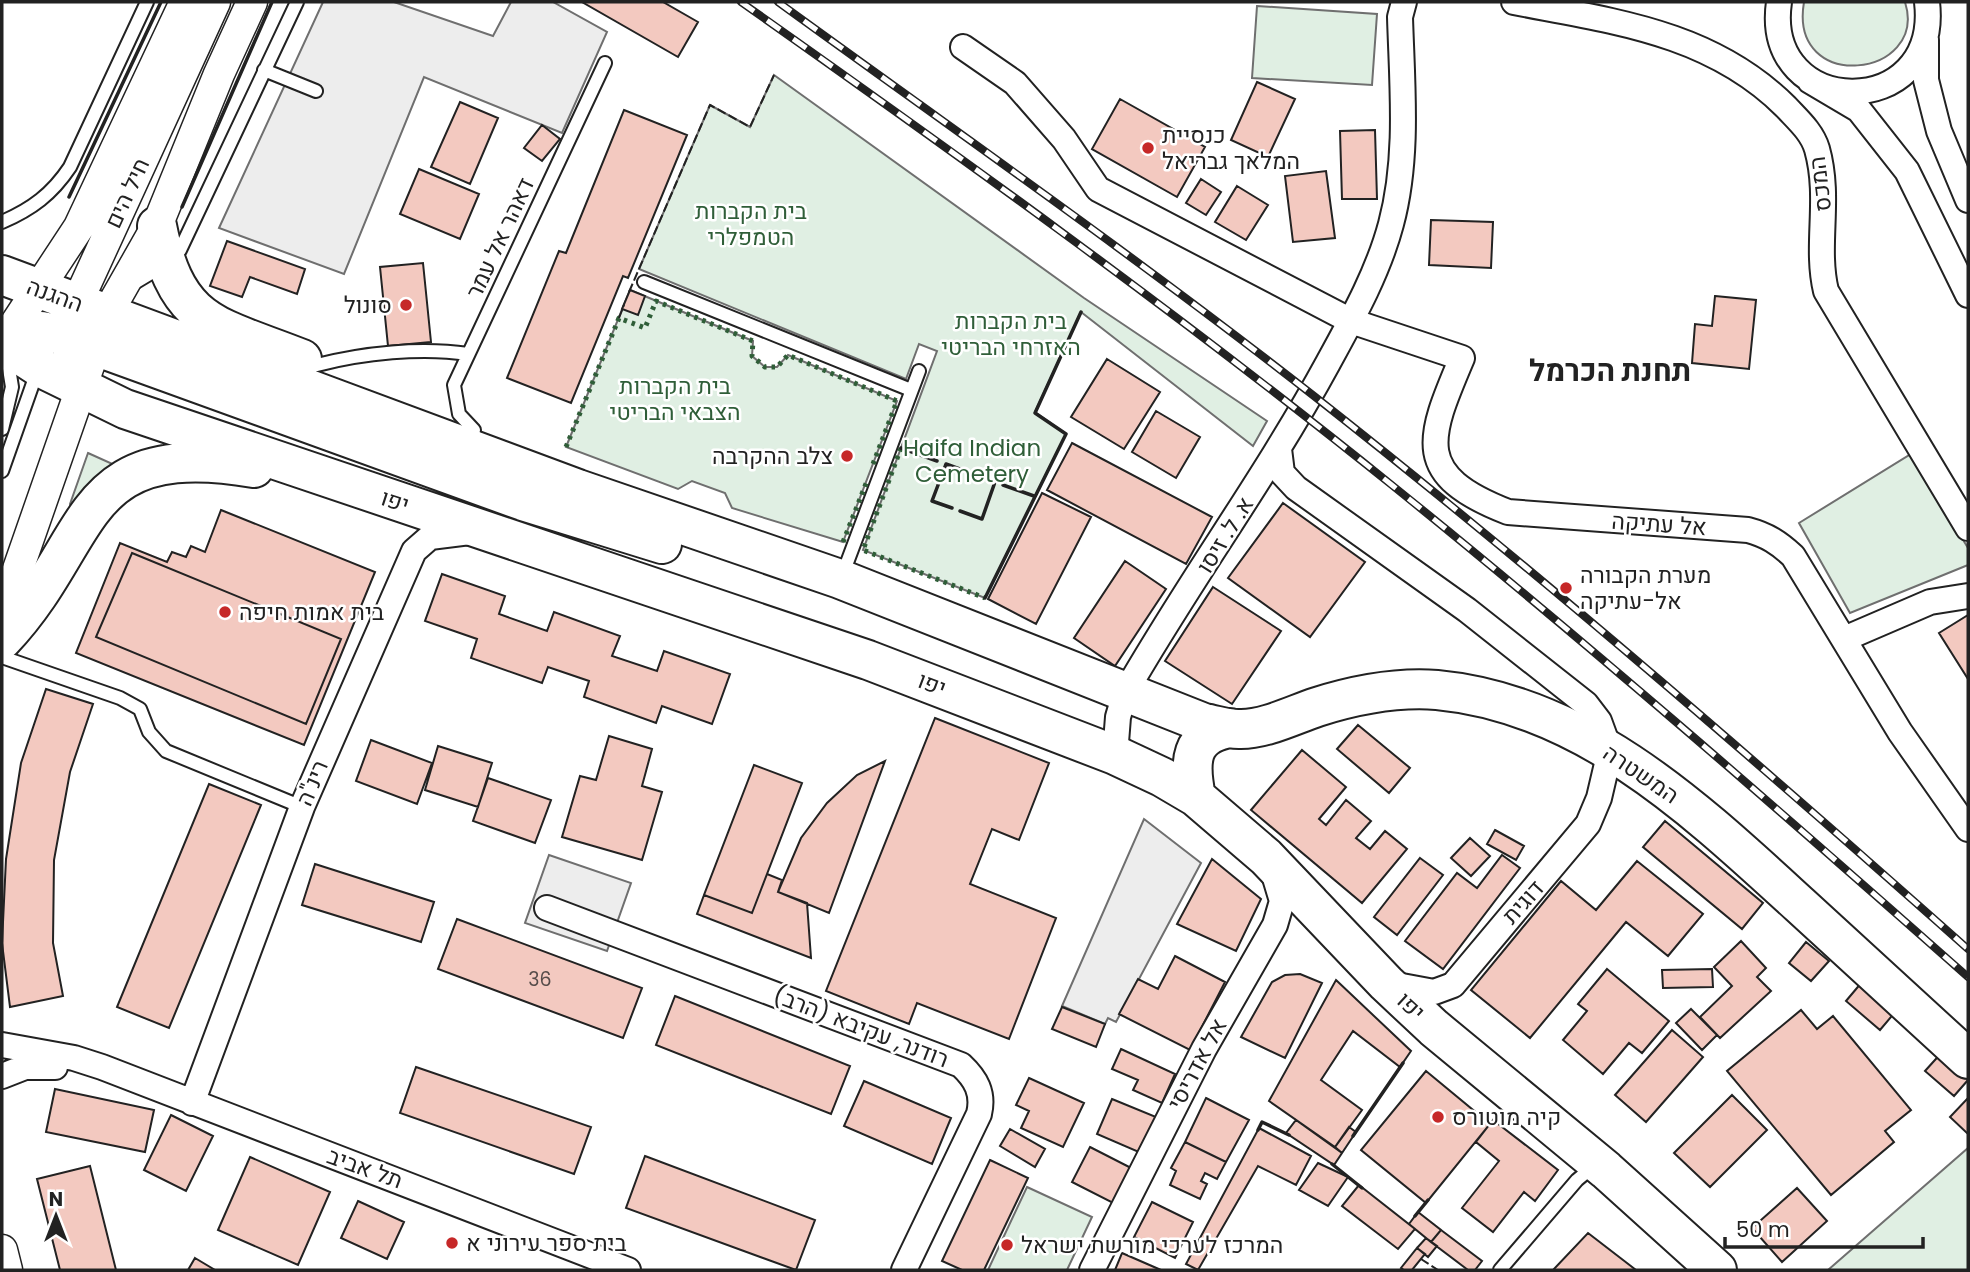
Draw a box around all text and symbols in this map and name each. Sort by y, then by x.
place label: כנסיית המלאך גבריאל [1162,119,1300,177]
marker: כנסיית המלאך גבריאל [1140,140,1156,156]
street label: חיל הים [97,153,157,233]
street label: המכס [1801,155,1839,213]
street label: דאהר אל עמר [458,173,542,303]
park label: בית הקברות הטמפלרי [695,195,807,253]
street label: ההגנה [22,270,88,320]
place label: סונול [344,289,392,321]
marker: סונול [398,297,414,313]
park label: בית הקברות האזרחי הבריטי [941,305,1081,363]
district label: תחנת הכרמל [1529,349,1691,392]
park label: בית הקברות הצבאי הבריטי [609,370,741,428]
park label: Haifa Indian Cemetery [903,432,1041,490]
place label: צלב ההקרבה [712,440,833,472]
marker: צלב ההקרבה [839,448,855,464]
street label: יפו [377,481,413,521]
street label: א. ל. זיסו [1189,490,1261,580]
street label: אל עתיקה [1610,505,1708,543]
place label: מערת הקבורה אל-עתיקה [1580,559,1711,617]
marker: מערת הקבורה אל-עתיקה [1558,580,1574,596]
place label: בית אמות חיפה [239,596,384,628]
marker: בית אמות חיפה [217,604,233,620]
street label: יפו [913,664,951,704]
street label: המשטרה [1597,737,1685,811]
street label: רינ"ה [288,755,336,811]
street label: דוגית [1495,873,1551,931]
house number: 36 [528,966,552,993]
street label: רודנר, עקיבא (הרב) [769,979,953,1075]
street label: יפו [1390,985,1432,1027]
street label: אל אדריסי [1160,1013,1234,1115]
place label: קיה מוטורס [1452,1101,1561,1133]
marker: קיה מוטורס [1430,1109,1446,1125]
street label: תל אביב [323,1140,407,1196]
north arrow [21,1181,91,1251]
text: N [49,1186,63,1213]
scale bar [1725,1206,1923,1250]
text: 50 m [1736,1215,1790,1244]
place label: בית ספר עירוני א [466,1227,627,1259]
place label: המרכז לערכי מורשת ישראל [1021,1229,1283,1261]
marker: בית ספר עירוני א [444,1235,460,1251]
marker: המרכז לערכי מורשת ישראל [999,1237,1015,1253]

